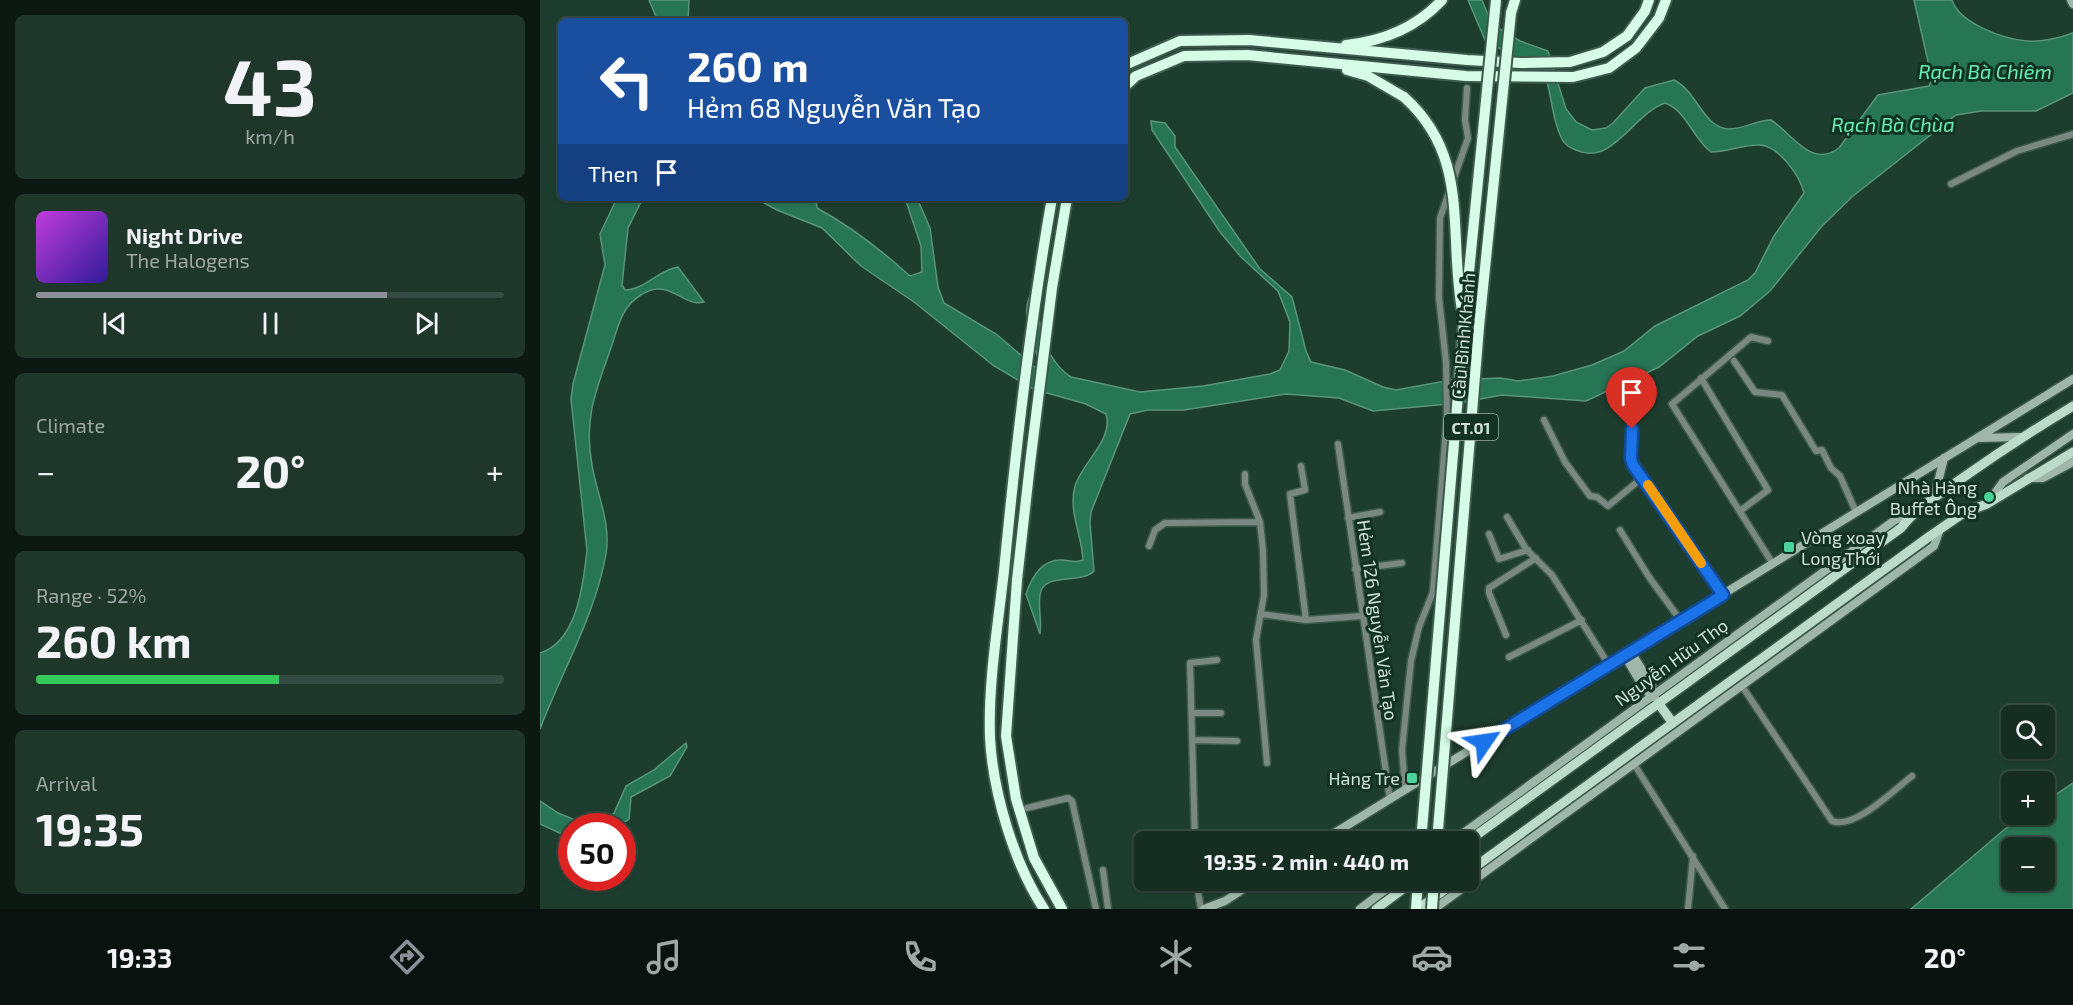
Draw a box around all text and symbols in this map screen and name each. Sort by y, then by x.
text: 43 [223,38,317,132]
text: 260 m [687,40,809,90]
icon: left [588,42,666,120]
water label: Rạch Bà Chiêm [1918,59,2052,83]
text: Hẻm 68 Nguyễn Văn Tạo [687,91,981,123]
water label: Rạch Bà Chùa [1831,112,1955,136]
text: km/h [245,124,295,148]
icon: arrive [650,156,683,189]
text: Then [588,160,638,186]
text: Night Drive [126,222,243,248]
text: The Halogens [126,248,250,272]
street label: Cầu Bình Khánh [1447,272,1479,400]
icon: previous [98,307,131,340]
icon: pause [254,307,287,340]
icon: next [410,307,443,340]
pin [1606,367,1657,429]
icon: arrive [1615,376,1648,409]
text: Climate [36,413,105,437]
road number: CT.01 [1444,414,1498,440]
text: 20° [236,443,306,497]
text: − [36,451,55,491]
text: + [486,451,504,491]
place label: Nhà Hàng Buffet Ông [1890,476,1977,519]
marker: Nhà Hàng Buffet Ông [1982,490,1996,504]
street label: Hẻm 126 Nguyễn Văn Tạo [1353,518,1403,722]
place label: Vòng xoay Long Thới [1801,526,1885,569]
marker: Vòng xoay Long Thới [1782,540,1796,554]
text: Range · 52% [36,583,146,607]
text: 260 km [36,613,192,667]
street label: Nguyễn Hữu Thọ [1610,614,1732,710]
map controls [2001,705,2055,891]
button: search [2001,705,2055,759]
position arrow [1452,710,1516,774]
place label: Hàng Tre [1329,767,1400,789]
text: Arrival [36,771,97,795]
marker: Hàng Tre [1405,771,1419,785]
button: + [2001,771,2055,825]
text: 19:35 [36,801,144,855]
speed limit sign: 50 [558,813,636,891]
button: − [2001,837,2055,891]
text: 19:35 · 2 min · 440 m [1204,848,1409,874]
icon: directions [386,936,428,978]
icon: music [643,936,685,978]
icon: phone [899,936,941,978]
icon: climate [1155,936,1197,978]
icon: car [1411,936,1453,978]
icon: filters [1668,936,1710,978]
text: 19:33 [107,941,172,973]
text: 20° [1924,941,1966,973]

